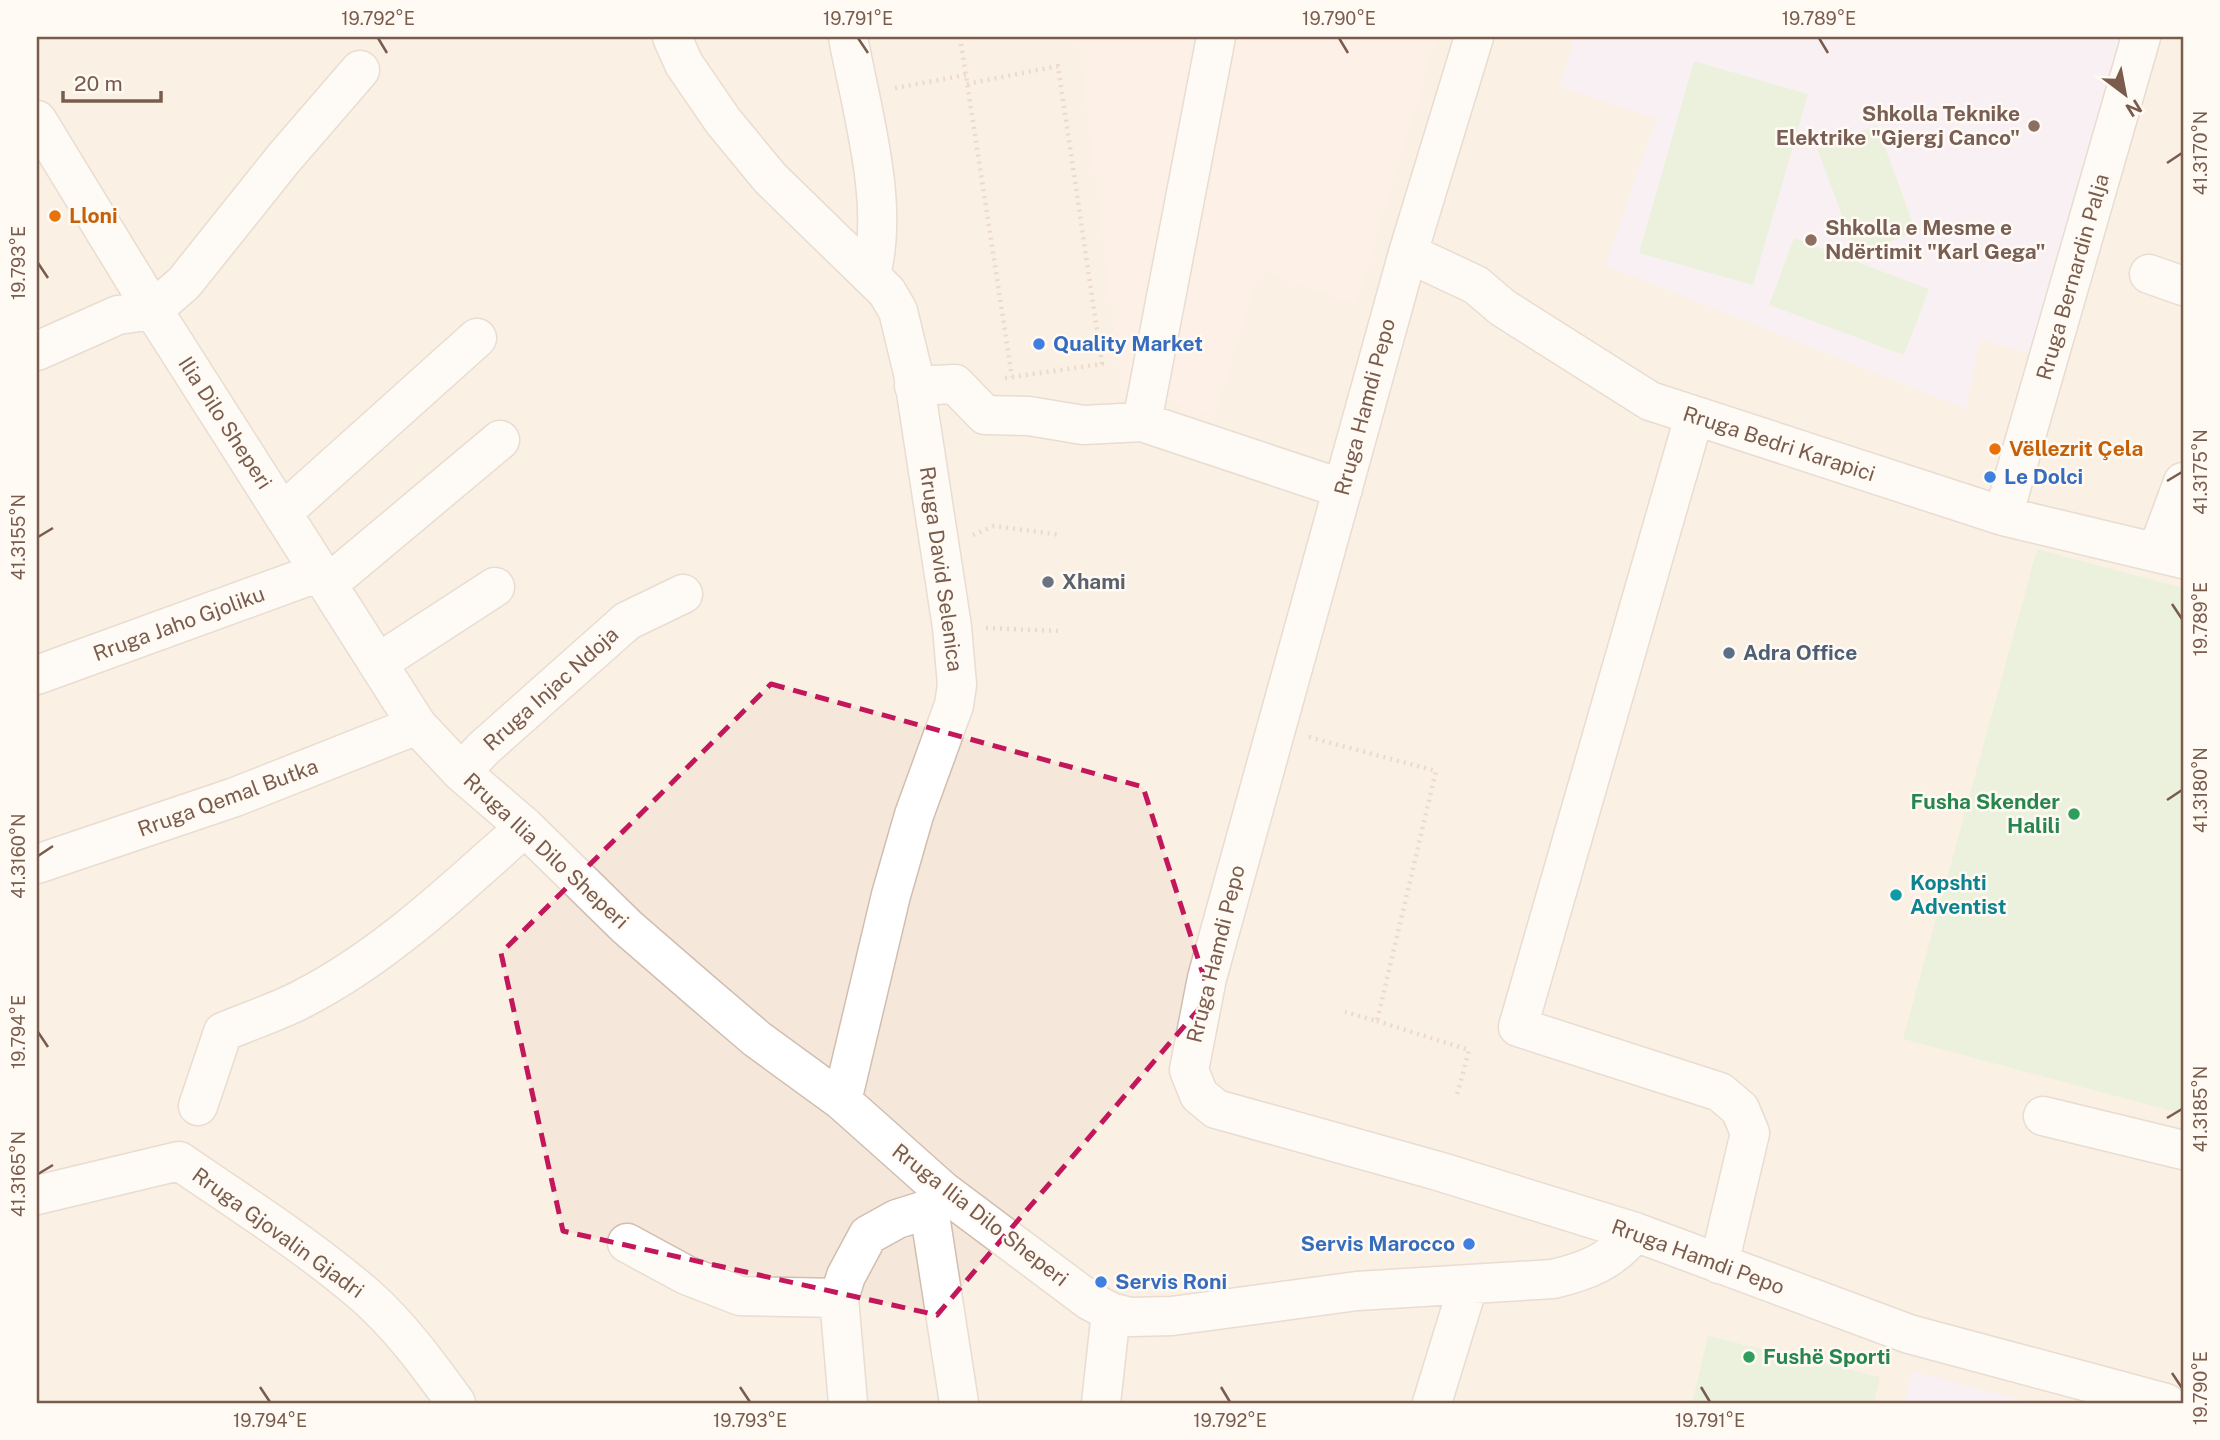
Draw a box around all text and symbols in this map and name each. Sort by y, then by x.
text: 19.792°E [341,8,415,29]
text: 19.791°E [823,8,893,29]
text: 19.790°E [1302,8,1376,29]
text: 19.789°E [1782,8,1856,29]
scale bar [63,60,161,104]
north arrow [2090,60,2160,130]
text: 20 m [74,71,123,96]
text: N [2122,95,2146,122]
place label: Shkolla Teknike Elektrike "Gjergj Canco" [1776,101,2020,150]
text: 41.3170°N [2190,111,2211,195]
marker: Shkolla Teknike Elektrike "Gjergj Canco" [2026,118,2042,134]
street label: Rruga Bernardin Palja [2031,171,2114,383]
place label: Lloni [69,203,118,228]
marker: Lloni [47,208,63,224]
place label: Shkolla e Mesme e Ndërtimit "Karl Gega" [1825,215,2046,264]
text: 19.793°E [8,226,29,300]
marker: Shkolla e Mesme e Ndërtimit "Karl Gega" [1803,232,1819,248]
street label: Rruga Hamdi Pepo [1329,316,1400,498]
place label: Quality Market [1053,331,1203,356]
marker: Quality Market [1031,336,1047,352]
street label: Ilia Dilo Sheperi [173,352,277,494]
street label: Rruga Bedri Karapici [1680,401,1878,486]
text: 41.3175°N [2190,429,2211,515]
place label: Vëllezrit Çela [2009,436,2144,461]
marker: Vëllezrit Çela [1987,441,2003,457]
place label: Le Dolci [2004,464,2083,489]
street label: Rruga David Selenica [915,465,968,673]
marker: Le Dolci [1982,469,1998,485]
text: 41.3155°N [8,494,29,580]
place label: Xhami [1062,569,1126,594]
marker: Xhami [1040,574,1056,590]
street label: Rruga Jaho Gjoliku [90,581,268,666]
text: 19.789°E [2190,582,2211,656]
street label: Rruga Injac Ndoja [478,622,623,756]
place label: Adra Office [1743,640,1857,665]
marker: Adra Office [1721,645,1737,661]
text: 41.3180°N [2190,747,2211,833]
street label: Rruga Qemal Butka [134,753,321,842]
street label: Rruga Ilia Dilo Sheperi [459,768,634,934]
place label: Fusha Skender Halili [1911,789,2060,838]
marker: Fusha Skender Halili [2066,806,2082,822]
text: 41.3160°N [8,813,29,899]
street label: Rruga Hamdi Pepo [1181,862,1250,1045]
place label: Kopshti Adventist [1910,870,2007,919]
marker: Kopshti Adventist [1888,887,1904,903]
text: 19.794°E [8,995,29,1069]
text: 41.3185°N [2190,1066,2211,1152]
text: 41.3165°N [8,1131,29,1217]
street label: Rruga Ilia Dilo Sheperi [887,1138,1073,1291]
street label: Rruga Gjovalin Gjadri [188,1162,369,1303]
street label: Rruga Hamdi Pepo [1608,1214,1788,1299]
place label: Servis Marocco [1301,1231,1455,1256]
marker: Servis Marocco [1461,1236,1477,1252]
place label: Servis Roni [1115,1269,1227,1294]
marker: Servis Roni [1093,1274,1109,1290]
place label: Fushë Sporti [1763,1344,1891,1369]
marker: Fushë Sporti [1741,1349,1757,1365]
text: 19.790°E [2190,1351,2211,1425]
text: 19.794°E [233,1410,307,1431]
text: 19.793°E [713,1410,787,1431]
text: 19.792°E [1193,1410,1267,1431]
text: 19.791°E [1675,1410,1745,1431]

